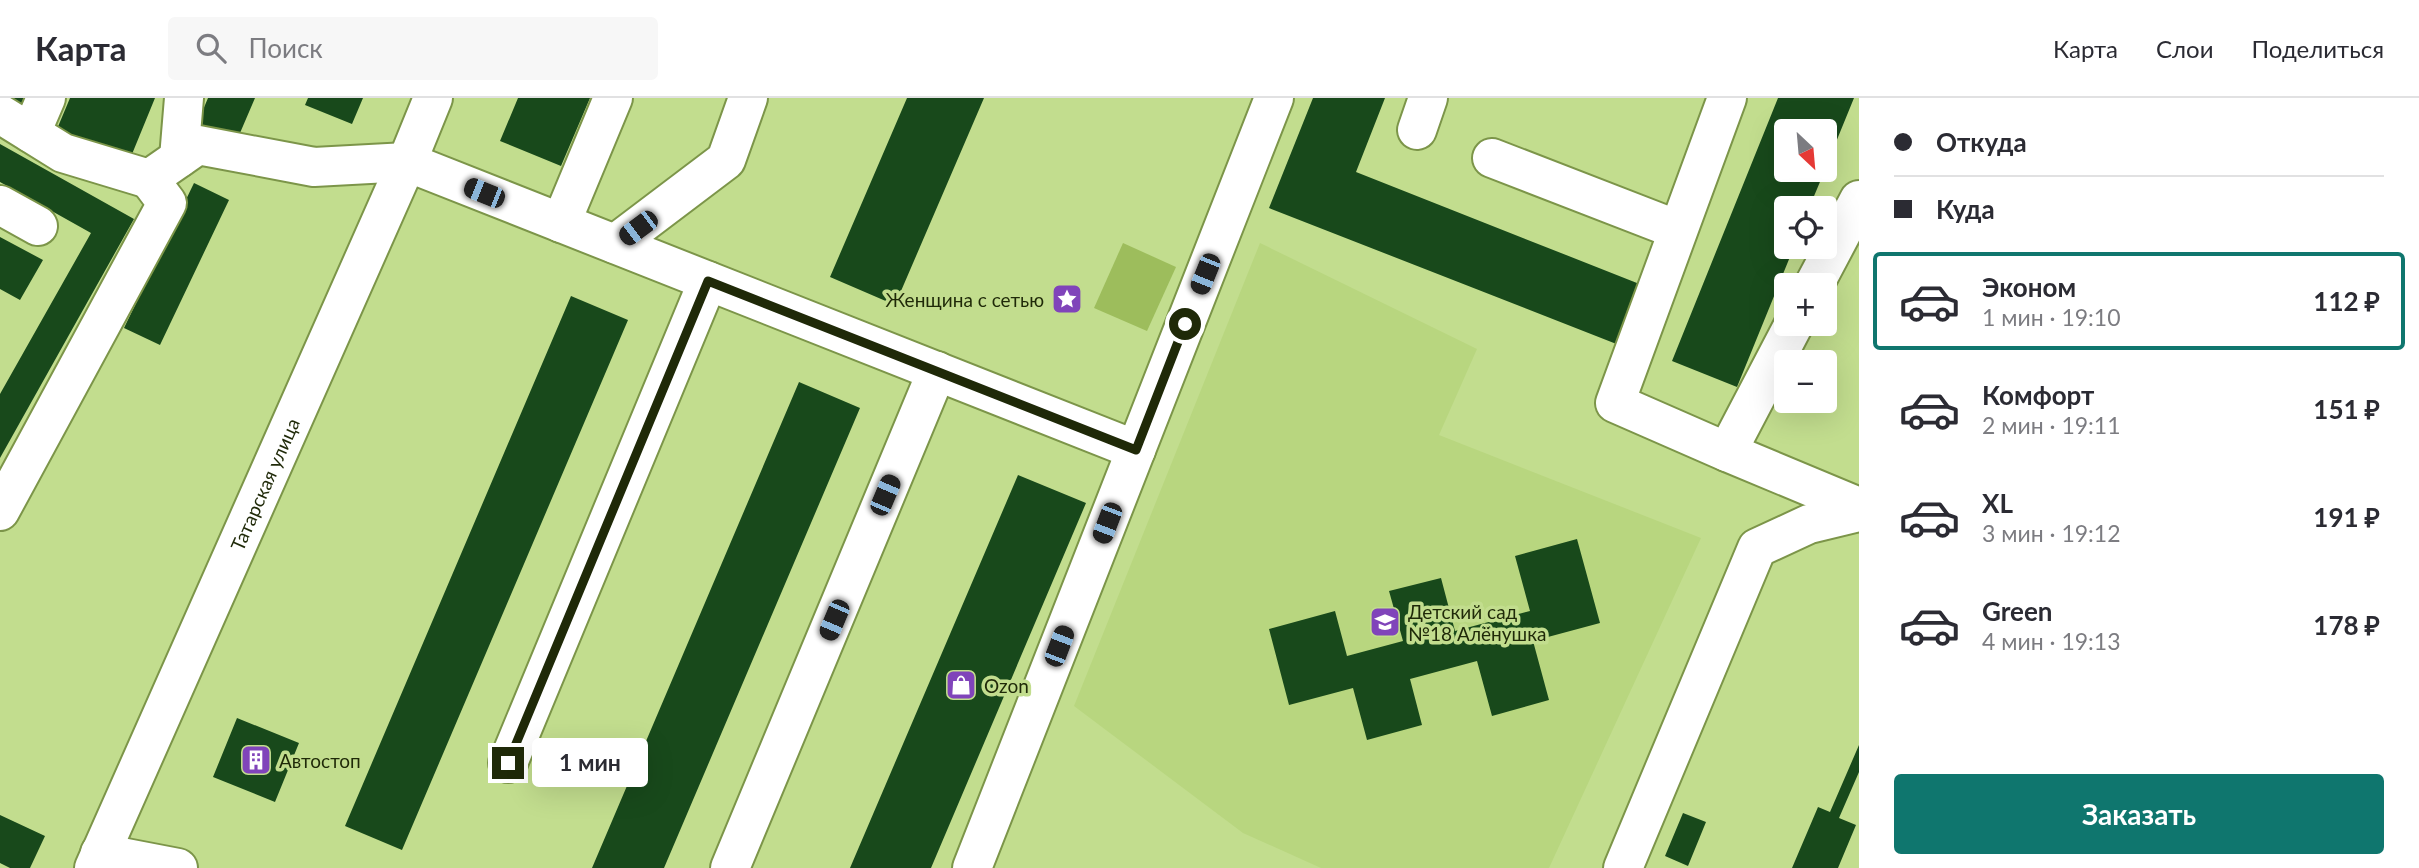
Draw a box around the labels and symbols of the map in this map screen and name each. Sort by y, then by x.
north arrow [1774,119,1838,182]
car [461,175,508,211]
car [615,207,662,249]
car [1188,251,1223,297]
place icon: Женщина с сетью [1050,282,1084,316]
place label: Женщина с сетью [886,288,1044,311]
route start [1169,308,1201,340]
street label: Татарская улица [225,414,304,554]
car [868,472,903,518]
car [1090,500,1125,546]
car [817,597,852,643]
place label: Детский сад №18 Алёнушка [1408,600,1546,645]
school or university icon: Детский сад №18 Алёнушка [1368,605,1402,639]
car [1042,623,1077,669]
shop icon: Ozon [944,668,978,702]
place label: Ozon [984,674,1029,697]
callout: 1 мин [532,738,648,788]
building icon: Автостоп [239,743,273,777]
route end [492,747,524,779]
place label: Автостоп [279,749,361,772]

